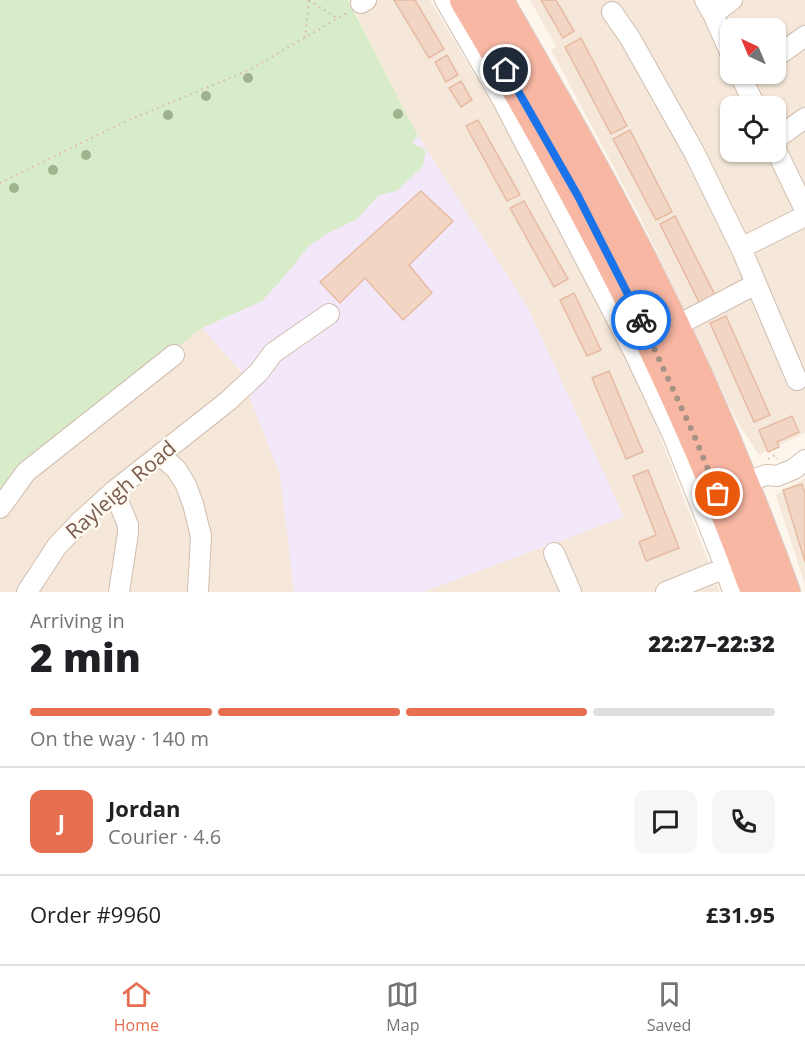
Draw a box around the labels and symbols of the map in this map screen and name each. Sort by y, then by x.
north arrow [720,18,786,84]
pin [480,44,531,95]
courier [611,290,671,350]
street label: Rayleigh Road [59,434,181,545]
pin [692,468,743,519]

